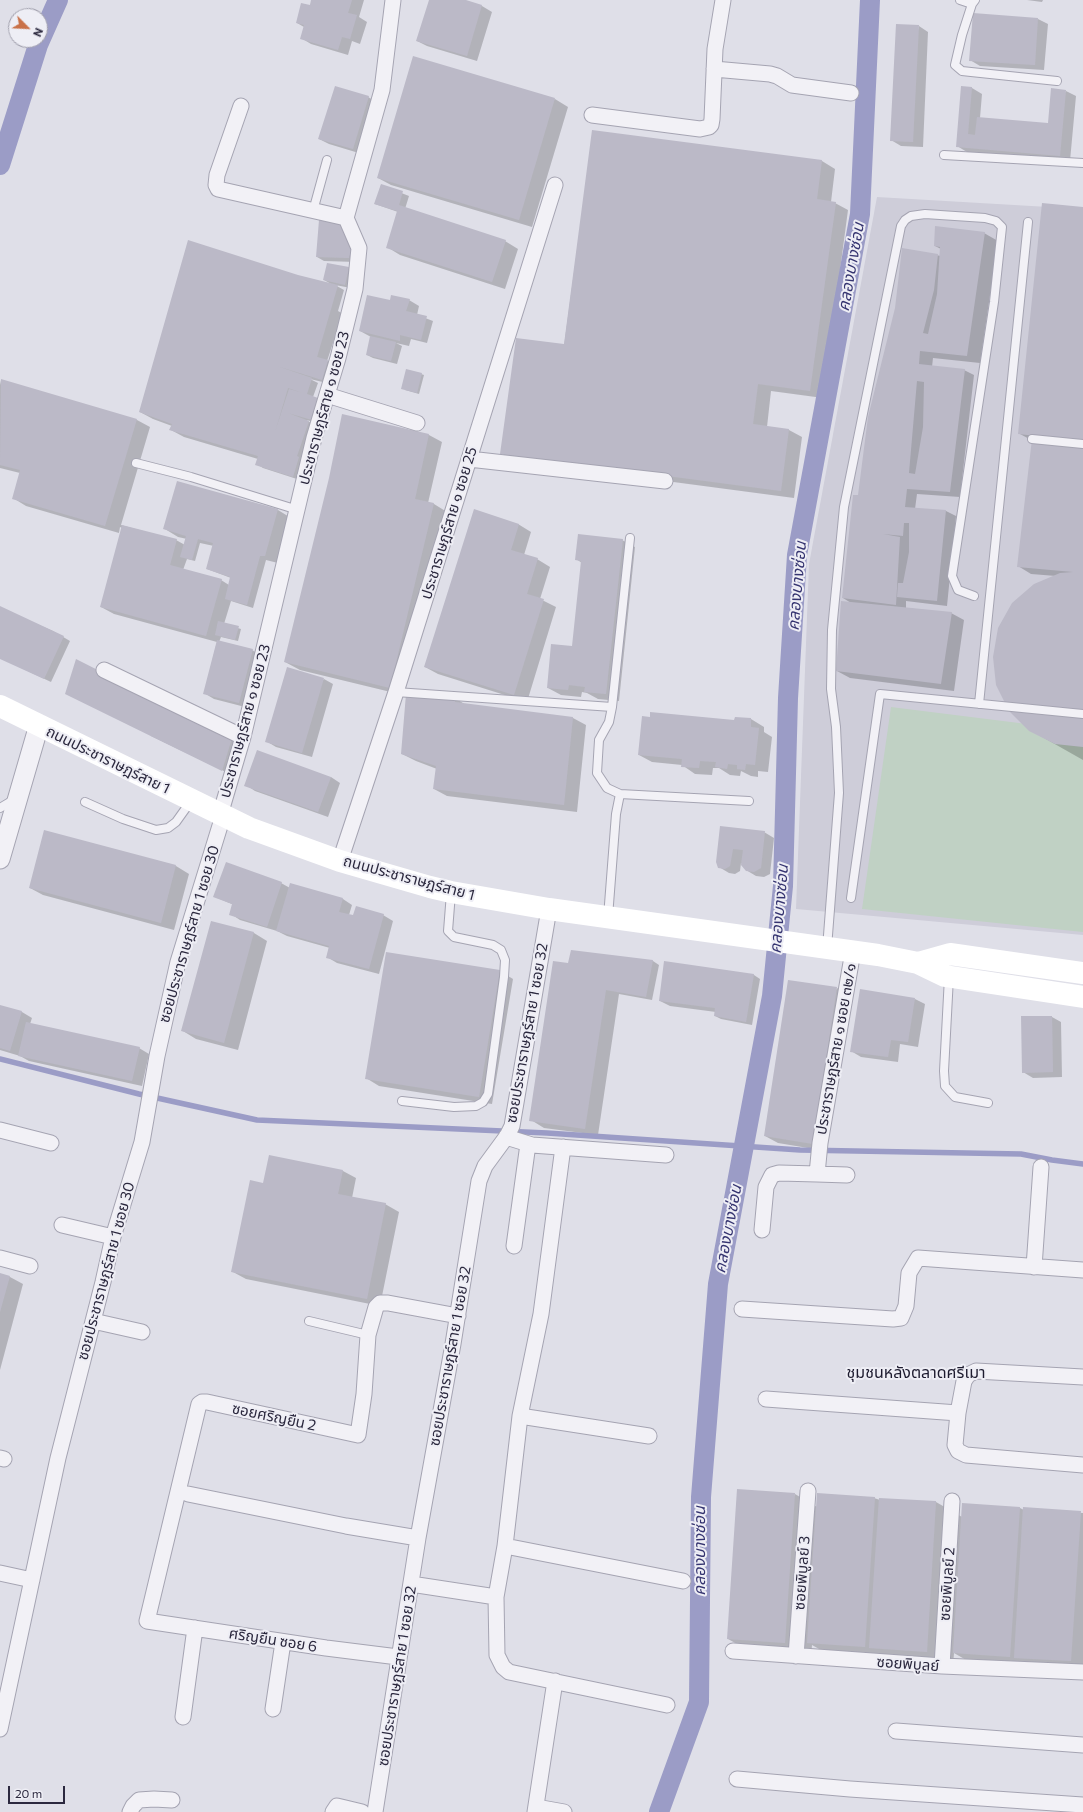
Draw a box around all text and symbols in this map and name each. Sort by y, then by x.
north arrow [8,8,48,48]
text: N [31,26,46,39]
water label: คลองบางซ่อน [834,221,868,313]
street label: ประชาราษฎร์สาย ๑ ซอย 23 [295,329,353,487]
street label: ประชาราษฎร์สาย ๑ ซอย 25 [417,445,481,601]
water label: คลองบางซ่อน [784,541,810,631]
street label: ประชาราษฎร์สาย ๑ ซอย 23 [216,642,274,800]
street label: ถนนประชาราษฎร์สาย 1 [43,722,173,798]
street label: ซอยประชาราษฎร์สาย 1 ซอย 30 [155,843,223,1025]
street label: ถนนประชาราษฎร์สาย 1 [341,852,477,904]
water label: คลองบางซ่อน [766,864,792,954]
street label: ซอยประชาราษฎร์สาย 1 ซอย 32 [502,942,552,1124]
street label: ประชาราษฎร์สาย ๑ ซอย ๓๒/๑ [812,962,860,1136]
street label: ซอยประชาราษฎร์สาย 1 ซอย 30 [74,1180,138,1362]
water label: คลองบางซ่อน [710,1183,746,1275]
street label: ซอยประชาราษฎร์สาย 1 ซอย 32 [425,1265,475,1447]
district label: ชุมชนหลังตลาดศรีเมา [847,1363,985,1383]
street label: ซอยศริญยืน 2 [230,1399,318,1435]
water label: คลองบางซ่อน [690,1506,710,1596]
street label: ซอยพิบูลย์ 3 [790,1535,814,1611]
street label: ซอยพิบูลย์ 2 [935,1546,959,1622]
street label: ซอยประชาราษฎร์สาย 1 ซอย 32 [374,1585,420,1767]
street label: ศริญยืน ซอย 6 [228,1624,318,1656]
street label: ซอยพิบูลย์ [876,1653,940,1675]
scale bar [10,1778,67,1804]
text: 20 m [15,1786,42,1800]

